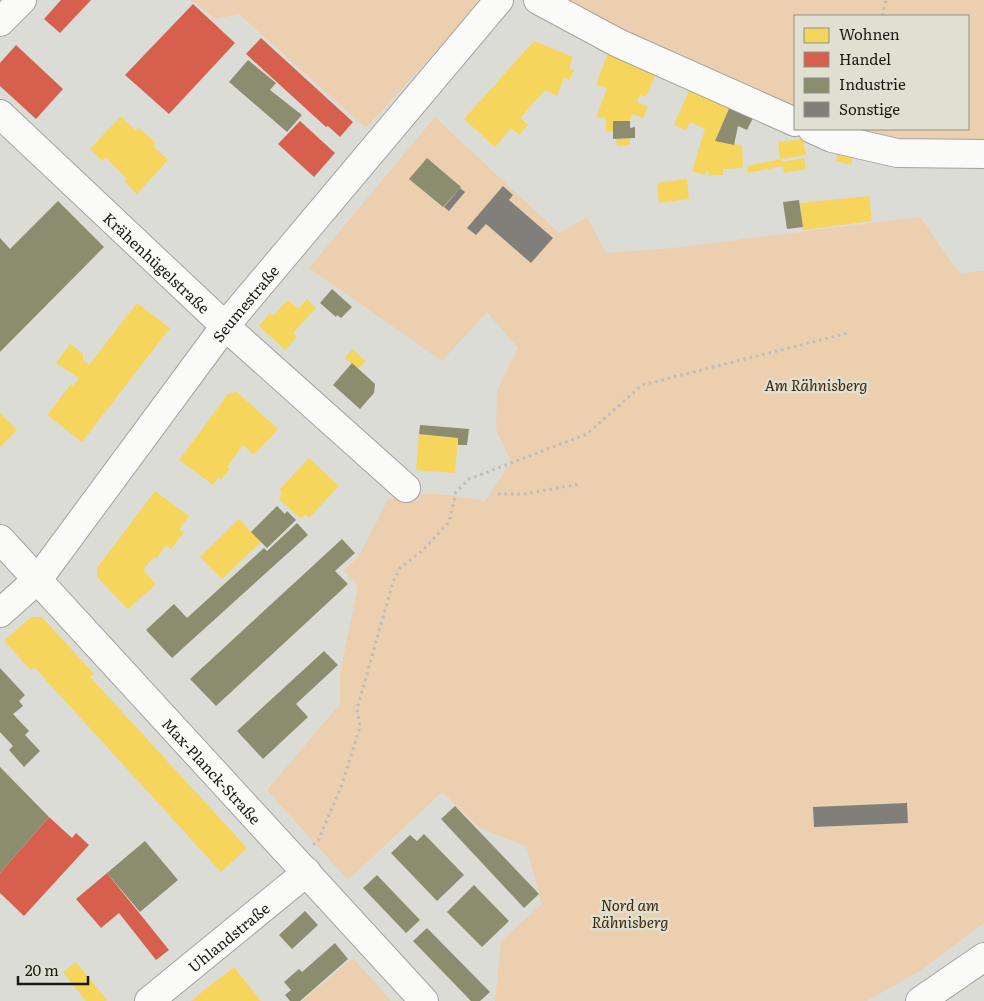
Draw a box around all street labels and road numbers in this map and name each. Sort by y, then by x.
street label: Krähenhügelstraße [99,206,216,318]
street label: Seumestraße [206,259,284,346]
street label: Max-Planck-Straße [157,712,267,829]
street label: Uhlandstraße [182,896,274,977]

